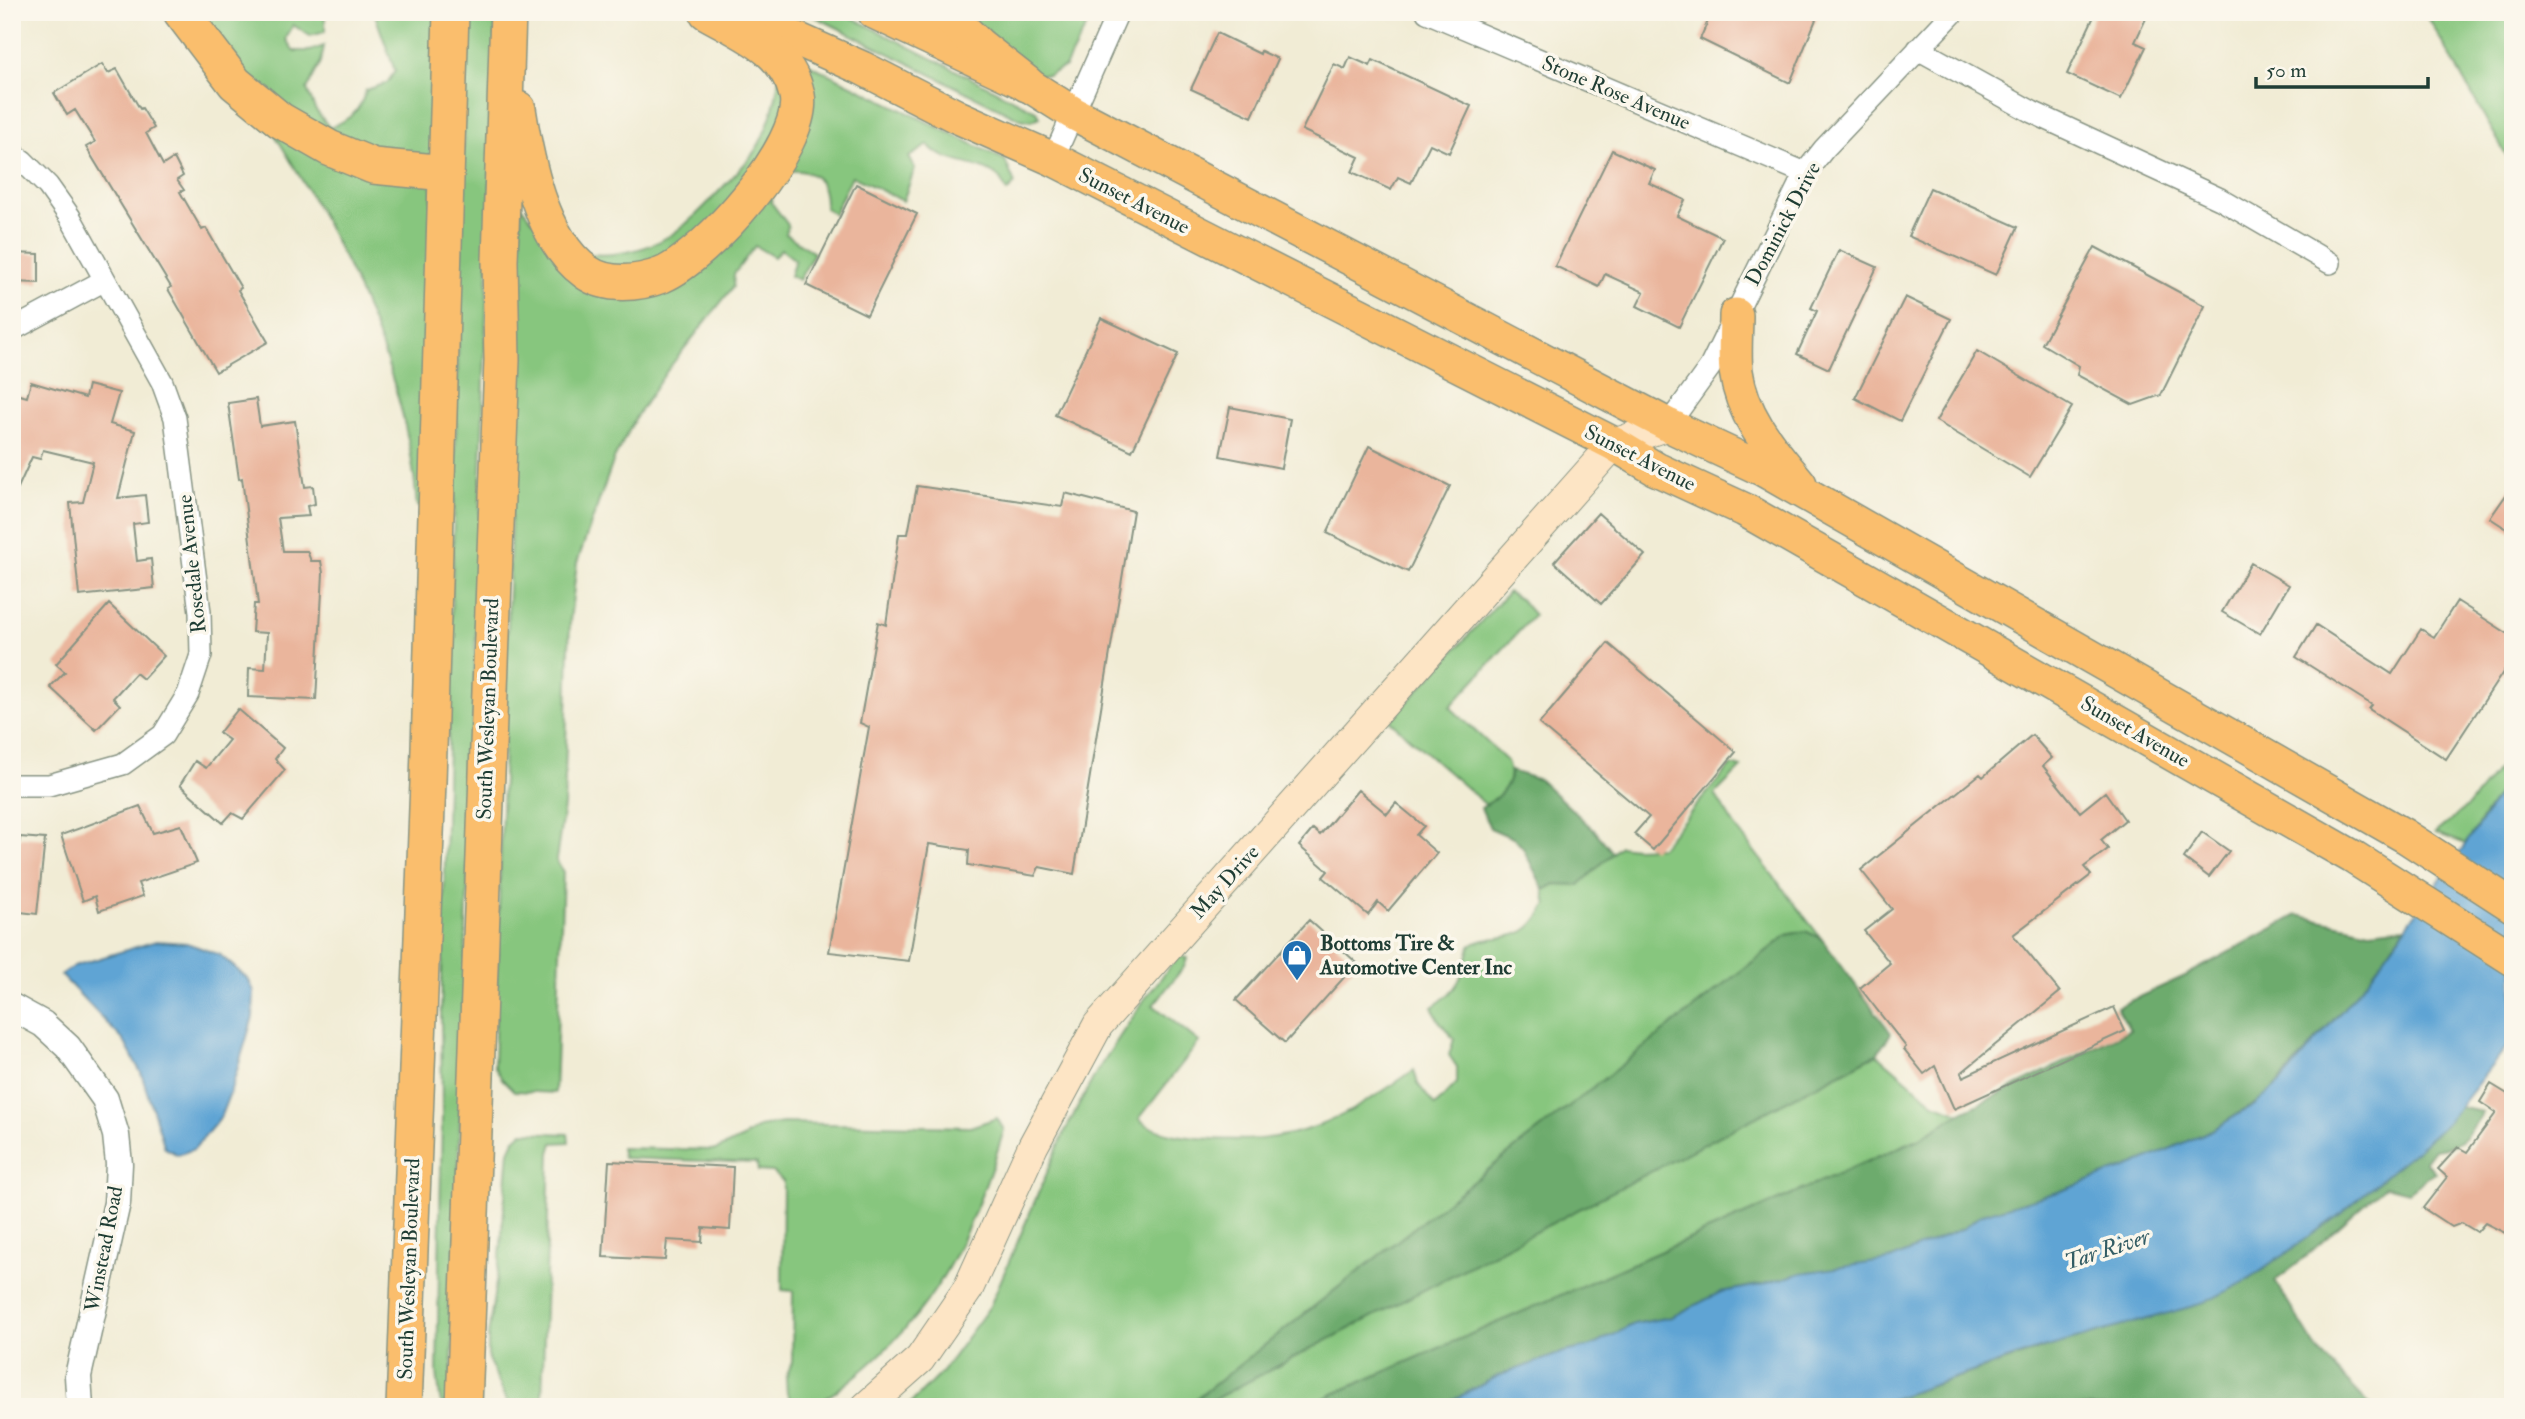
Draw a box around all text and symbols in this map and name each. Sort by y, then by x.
scale bar [2256,46,2427,90]
street label: Stone Rose Avenue [1538,50,1695,137]
text: 50 m [2266,57,2307,84]
street label: Dominick Drive [1739,157,1827,291]
street label: Sunset Avenue [1074,161,1194,241]
street label: Sunset Avenue [1580,418,1700,498]
street label: Rosedale Avenue [171,493,213,635]
street label: South Wesleyan Boulevard [471,597,505,820]
street label: Sunset Avenue [2076,690,2194,774]
street label: May Drive [1185,839,1265,925]
place label: Bottoms Tire & Automotive Center Inc [1319,930,1513,981]
shop icon: Bottoms Tire & Automotive Center Inc [1280,938,1314,982]
street label: South Wesleyan Boulevard [392,1157,426,1380]
street label: Winstead Road [78,1183,130,1315]
water label: Tar River [2061,1221,2155,1276]

